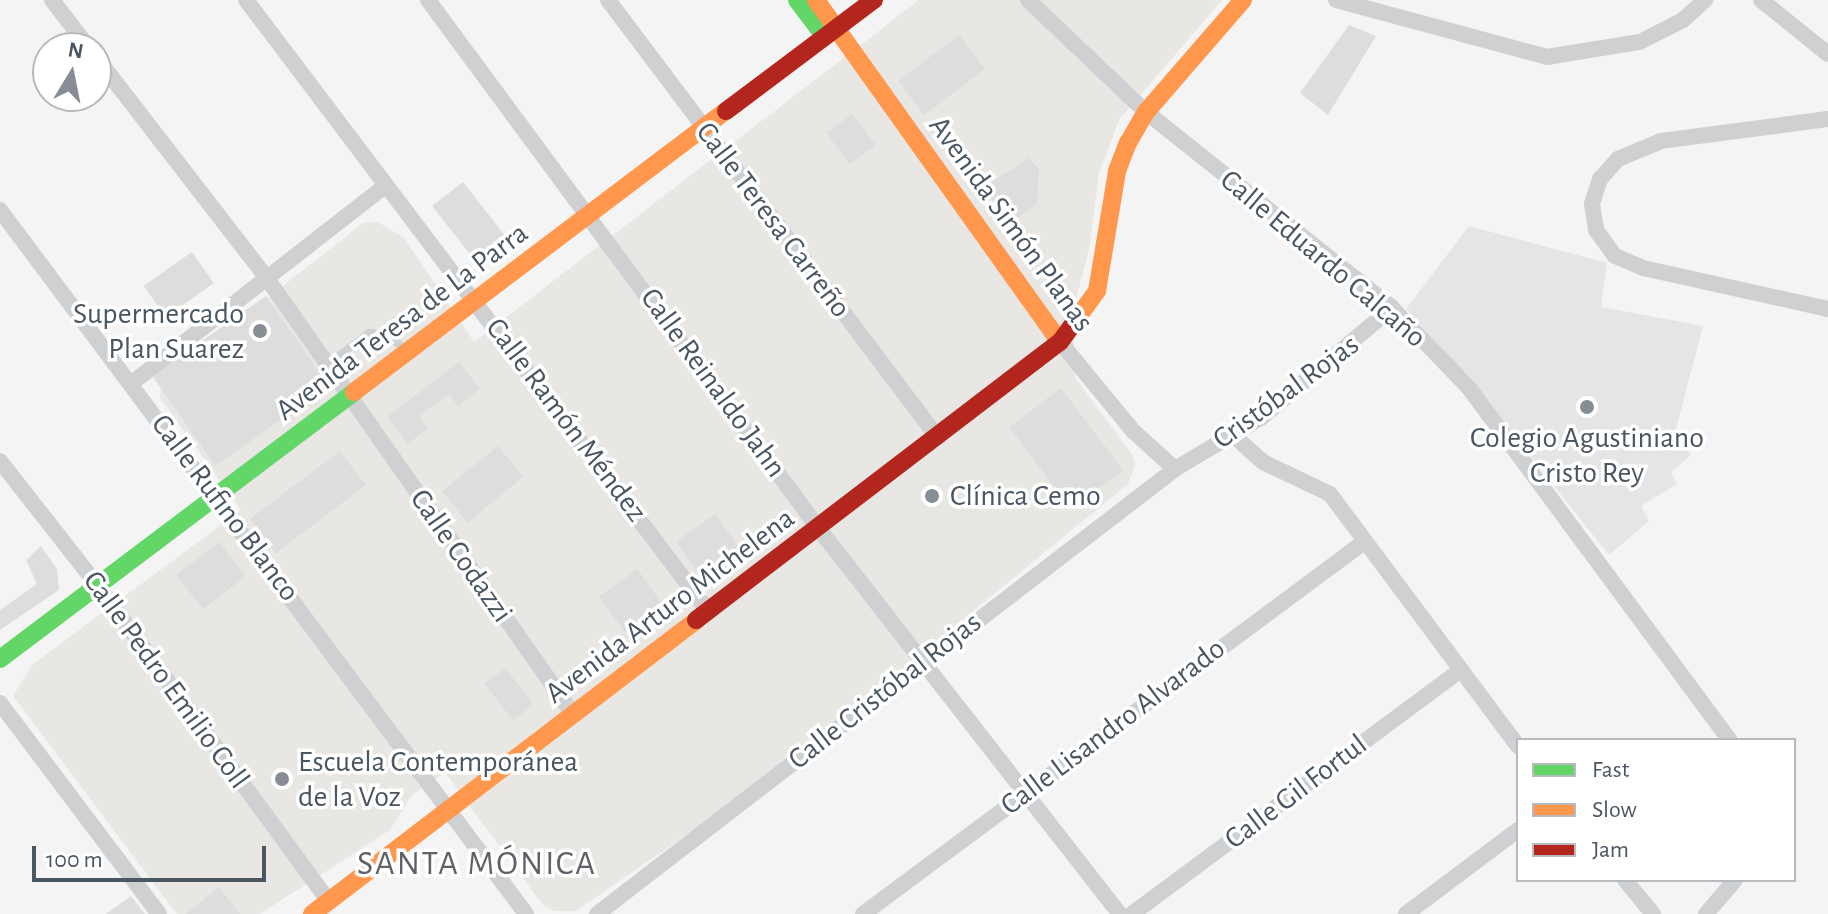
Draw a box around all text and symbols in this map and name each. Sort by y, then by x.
north arrow [32,32,112,112]
text: N [66,38,85,62]
street label: Avenida Simón Planas [921,109,1101,339]
street label: Calle Teresa Carreño [688,115,858,325]
street label: Calle Eduardo Calcaño [1213,162,1433,356]
street label: Avenida Teresa de La Parra [269,215,535,429]
street label: Calle Reinaldo Jahn [632,281,794,485]
place label: Supermercado Plan Suarez [73,296,244,366]
street label: Calle Ramón Méndez [478,311,654,529]
marker: Supermercado Plan Suarez [251,322,269,340]
street label: Cristóbal Rojas [1206,327,1366,457]
marker: Colegio Agustiniano Cristo Rey [1578,398,1596,416]
street label: Calle Rufino Blanco [143,407,307,609]
place label: Colegio Agustiniano Cristo Rey [1470,420,1704,490]
place label: Clínica Cemo [950,478,1101,514]
street label: Calle Codazzi [402,483,520,629]
marker: Clínica Cemo [921,485,943,507]
street label: Avenida Arturo Michelena [538,500,802,712]
street label: Calle Pedro Emilio Coll [75,564,257,796]
street label: Calle Cristóbal Rojas [781,605,989,777]
street label: Calle Lisandro Alvarado [994,631,1232,823]
street label: Calle Gil Fortul [1218,727,1374,857]
legend [1516,738,1796,882]
place label: Escuela Contemporánea de la Voz [298,744,578,814]
text: Fast [1592,758,1629,782]
marker: Escuela Contemporánea de la Voz [273,770,291,788]
text: Slow [1592,798,1637,822]
scale bar [36,830,270,880]
text: Jam [1592,838,1629,862]
district label: SANTA MÓNICA [357,845,597,885]
text: 100 m [46,848,103,872]

